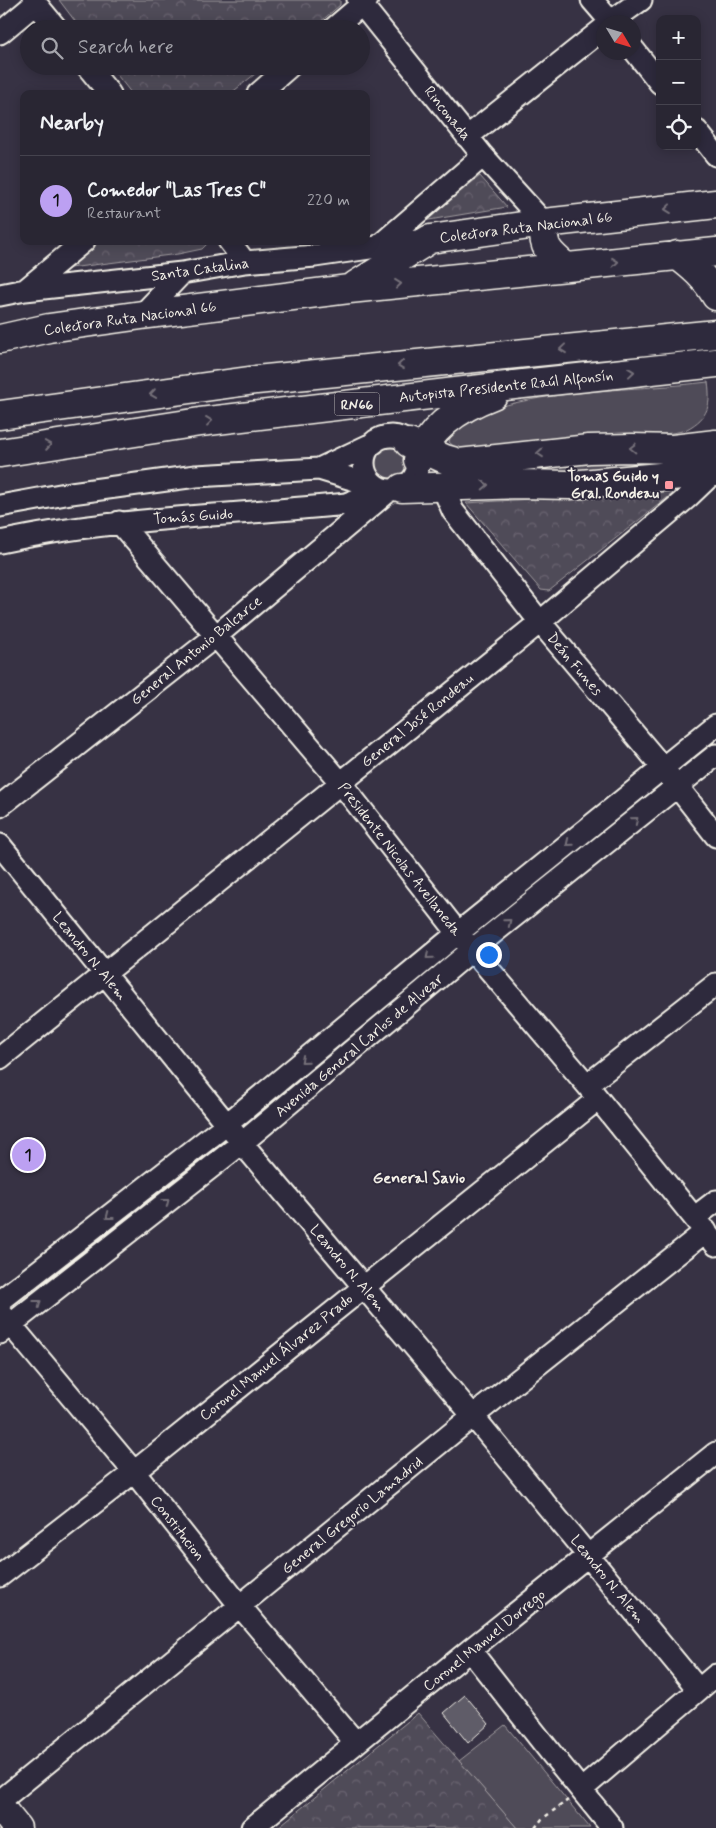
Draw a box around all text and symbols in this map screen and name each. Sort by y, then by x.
north arrow [596,15,641,60]
map controls [656,15,701,150]
button: + [656,15,701,60]
search box [20,20,370,75]
icon: search [38,34,66,62]
text: Search here [78,35,174,60]
button: − [656,60,701,105]
street label: Rinconada [419,82,475,145]
button: locate [656,105,701,150]
text: Nearby [40,109,104,137]
text: Comedor "Las Tres C" [87,178,266,203]
text: 1 [52,190,60,211]
text: 220 m [307,190,350,211]
text: Restaurant [87,203,161,224]
one-way arrow [663,203,671,214]
street label: Colectora Ruta Nacional 66 [439,207,614,249]
street label: Santa Catalina [150,253,251,287]
one-way arrow [611,257,619,268]
one-way arrow [394,279,402,290]
street label: Colectora Ruta Nacional 66 [43,297,218,341]
one-way arrow [559,343,567,354]
one-way arrow [397,359,405,370]
street label: Autopista Presidente Raúl Alfonsín [398,366,614,410]
one-way arrow [627,367,635,378]
one-way arrow [149,388,157,399]
road number: RN66 [334,392,380,416]
one-way arrow [205,416,213,427]
one-way arrow [44,441,53,451]
one-way arrow [628,443,636,453]
one-way arrow [536,447,544,458]
place label: Tomas Guido y Gral. Rondeau [567,467,659,504]
marker: Tomas Guido y Gral. Rondeau [663,479,675,491]
one-way arrow [482,480,490,490]
street label: Tomás Guido [152,504,234,530]
street label: General Antonio Balcarce [127,591,267,710]
street label: Deán Funes [542,629,607,701]
street label: General José Rondeau [357,669,478,772]
street label: Presidente Nicolas Avellaneda [333,779,466,941]
one-way arrow [629,817,638,826]
one-way arrow [566,838,575,846]
street label: Leandro N. Alem [47,908,131,1005]
one-way arrow [502,919,511,927]
your location [476,942,502,968]
one-way arrow [426,951,435,959]
street label: Avenida General Carlos de Alvear [271,969,448,1122]
one-way arrow [301,1055,310,1063]
pin: 1 [12,1136,44,1174]
district label: General Savio [373,1168,465,1189]
one-way arrow [160,1200,169,1208]
one-way arrow [106,1211,115,1219]
street label: Leandro N. Alem [305,1221,390,1317]
street label: Coronel Manuel Álvarez Prado [195,1289,358,1426]
one-way arrow [32,1300,41,1308]
street label: General Gregorio Lamadrid [278,1452,427,1579]
street label: Constitucion [145,1492,209,1565]
street label: Leandro N. Alem [565,1531,649,1628]
street label: Coronel Manuel Dorrego [419,1585,551,1697]

